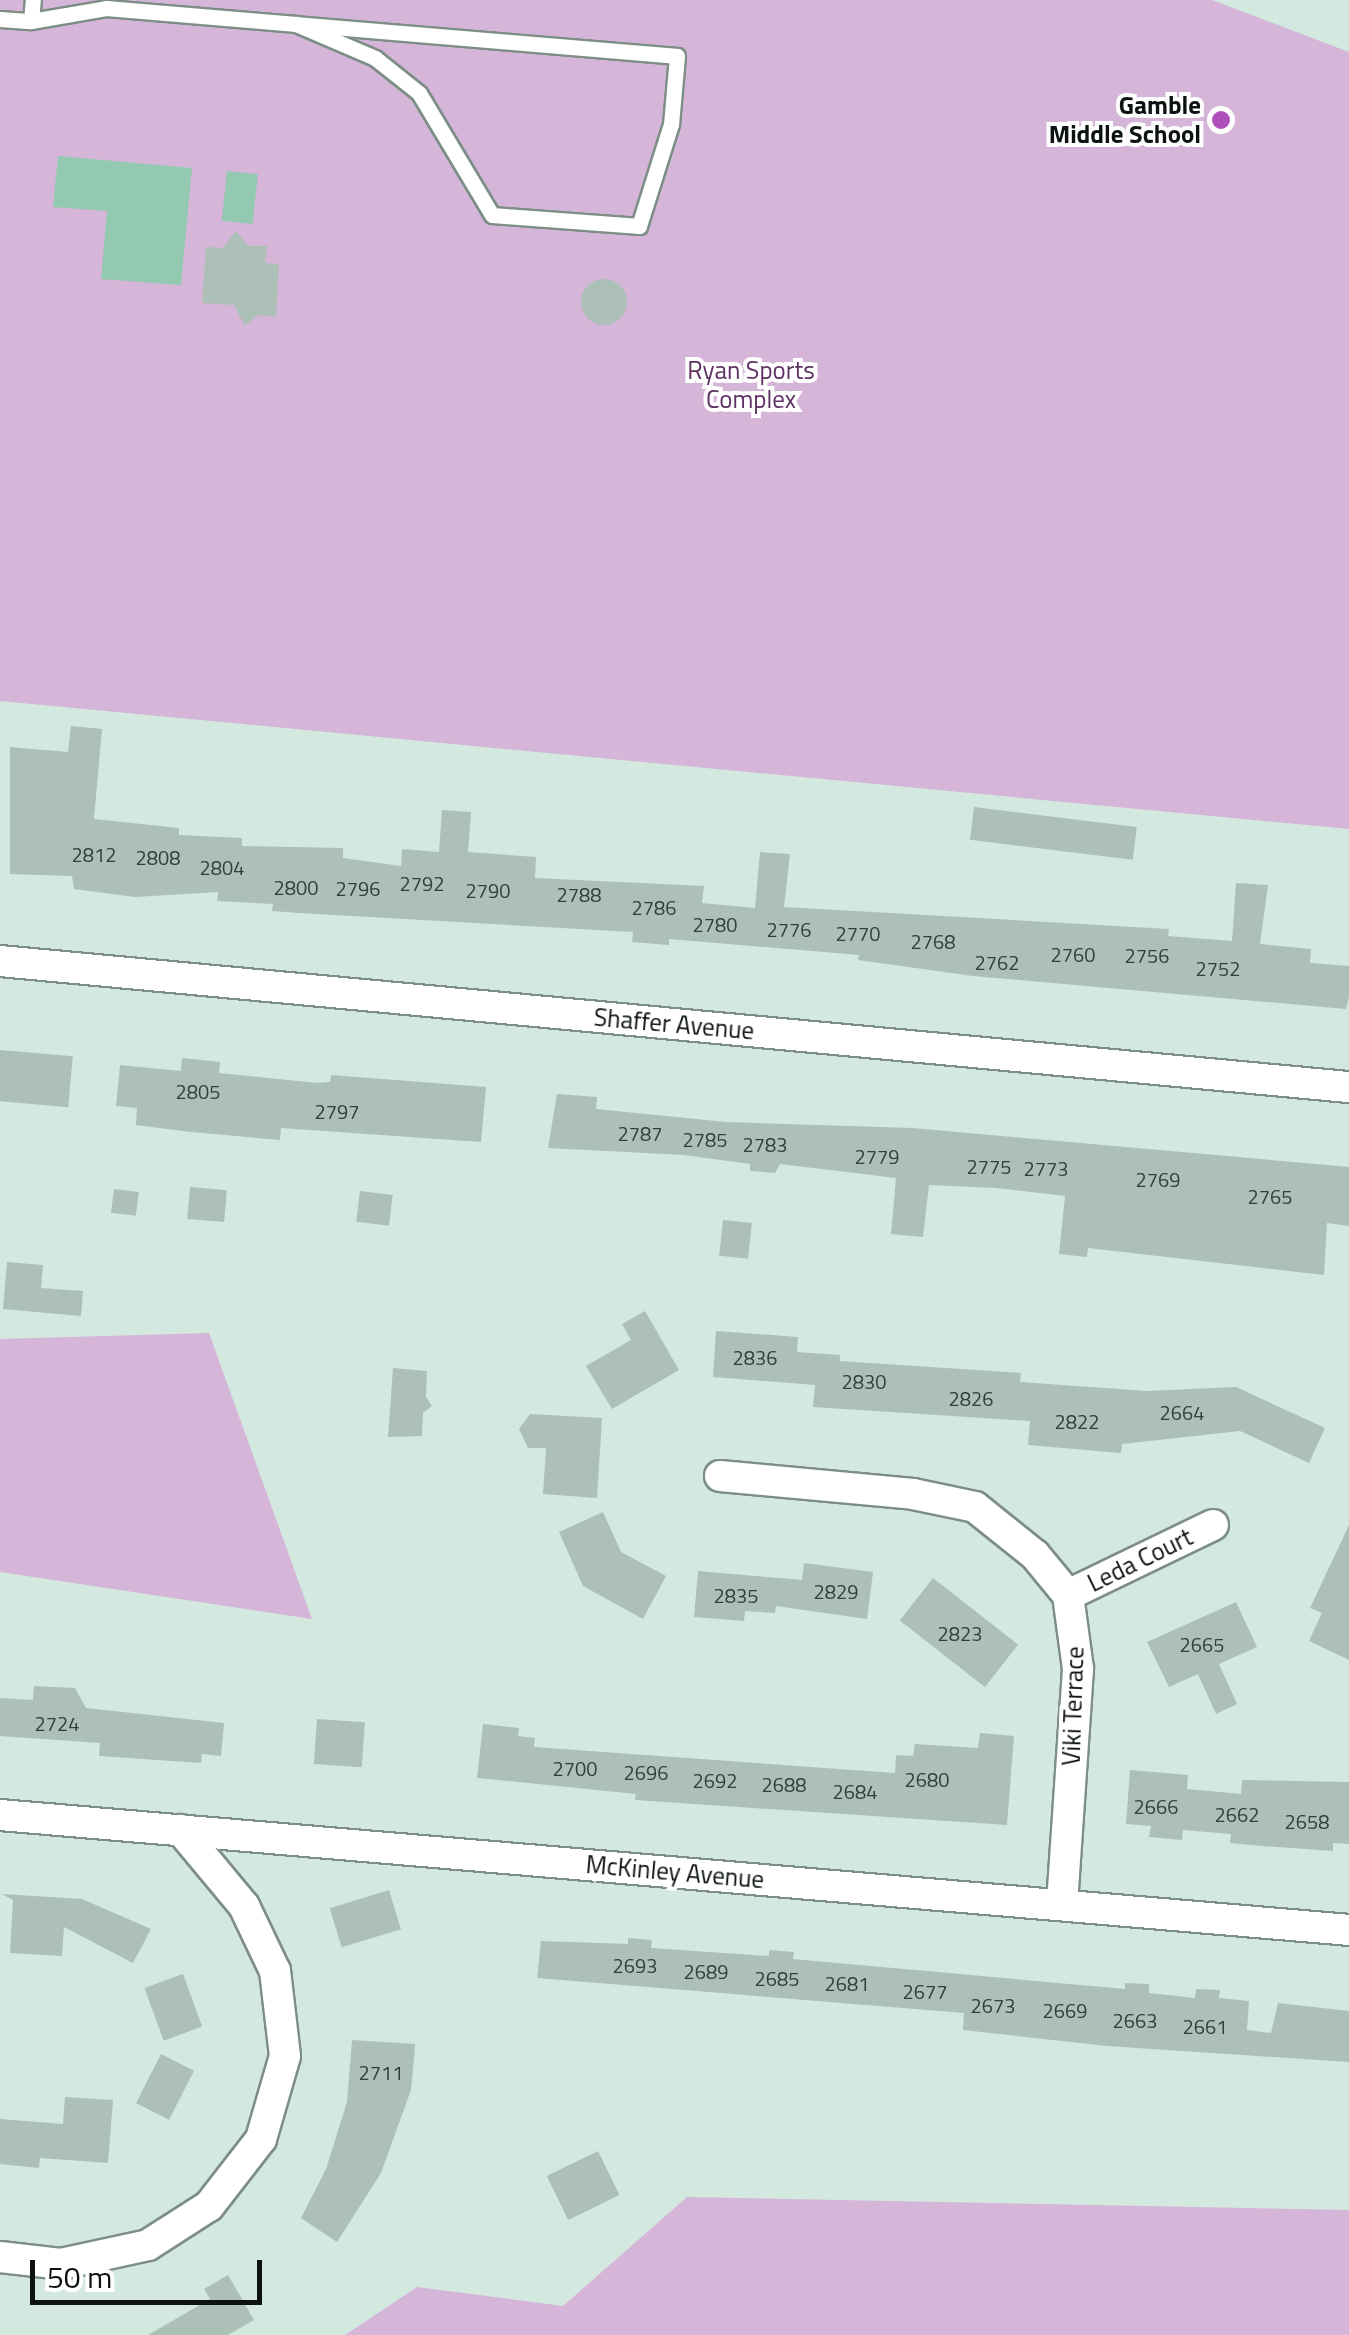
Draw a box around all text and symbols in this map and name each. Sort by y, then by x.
place label: Gamble Middle School [1049,91,1201,150]
marker: Gamble Middle School [1210,109,1232,131]
park label: Ryan Sports Complex [687,356,815,415]
house number: 2812 [72,842,116,866]
house number: 2808 [136,845,180,869]
house number: 2804 [200,855,244,879]
house number: 2792 [400,871,444,895]
house number: 2800 [274,875,318,899]
house number: 2796 [336,876,380,900]
house number: 2790 [466,878,510,902]
house number: 2788 [557,882,601,906]
house number: 2786 [632,895,676,919]
house number: 2780 [693,912,737,936]
house number: 2776 [767,917,811,941]
house number: 2770 [836,921,880,945]
house number: 2768 [911,929,955,953]
house number: 2760 [1051,942,1095,966]
house number: 2756 [1125,943,1169,967]
house number: 2762 [975,950,1019,974]
house number: 2752 [1196,956,1240,980]
street label: Shaffer Avenue [593,1002,755,1046]
house number: 2805 [176,1079,220,1103]
house number: 2797 [315,1099,359,1123]
house number: 2787 [618,1121,662,1145]
house number: 2785 [683,1127,727,1151]
house number: 2783 [743,1132,787,1156]
house number: 2779 [855,1144,899,1168]
house number: 2775 [967,1154,1011,1178]
house number: 2773 [1024,1156,1068,1180]
house number: 2769 [1136,1167,1180,1191]
house number: 2765 [1248,1184,1292,1208]
house number: 2836 [733,1345,777,1369]
house number: 2830 [842,1369,886,1393]
house number: 2826 [949,1386,993,1410]
house number: 2664 [1160,1400,1204,1424]
house number: 2822 [1055,1409,1099,1433]
street label: Leda Court [1083,1522,1197,1598]
house number: 2829 [814,1579,858,1603]
house number: 2835 [714,1583,758,1607]
house number: 2823 [938,1621,982,1645]
house number: 2665 [1180,1632,1224,1656]
street label: Viki Terrace [1056,1646,1090,1766]
house number: 2724 [35,1711,79,1735]
house number: 2700 [553,1756,597,1780]
house number: 2696 [624,1760,668,1784]
house number: 2680 [905,1767,949,1791]
house number: 2692 [693,1768,737,1792]
house number: 2688 [762,1772,806,1796]
house number: 2684 [833,1779,877,1803]
house number: 2666 [1134,1794,1178,1818]
house number: 2662 [1215,1802,1259,1826]
house number: 2658 [1285,1809,1329,1833]
street label: McKinley Avenue [585,1849,765,1895]
house number: 2693 [613,1953,657,1977]
house number: 2689 [684,1959,728,1983]
house number: 2685 [755,1966,799,1990]
house number: 2681 [825,1971,869,1995]
house number: 2677 [903,1979,947,2003]
house number: 2673 [971,1993,1015,2017]
house number: 2669 [1043,1998,1087,2022]
house number: 2663 [1113,2008,1157,2032]
house number: 2661 [1183,2014,1227,2038]
house number: 2711 [359,2060,403,2084]
scale bar [35,2240,268,2302]
text: 50 m [47,2254,112,2300]

